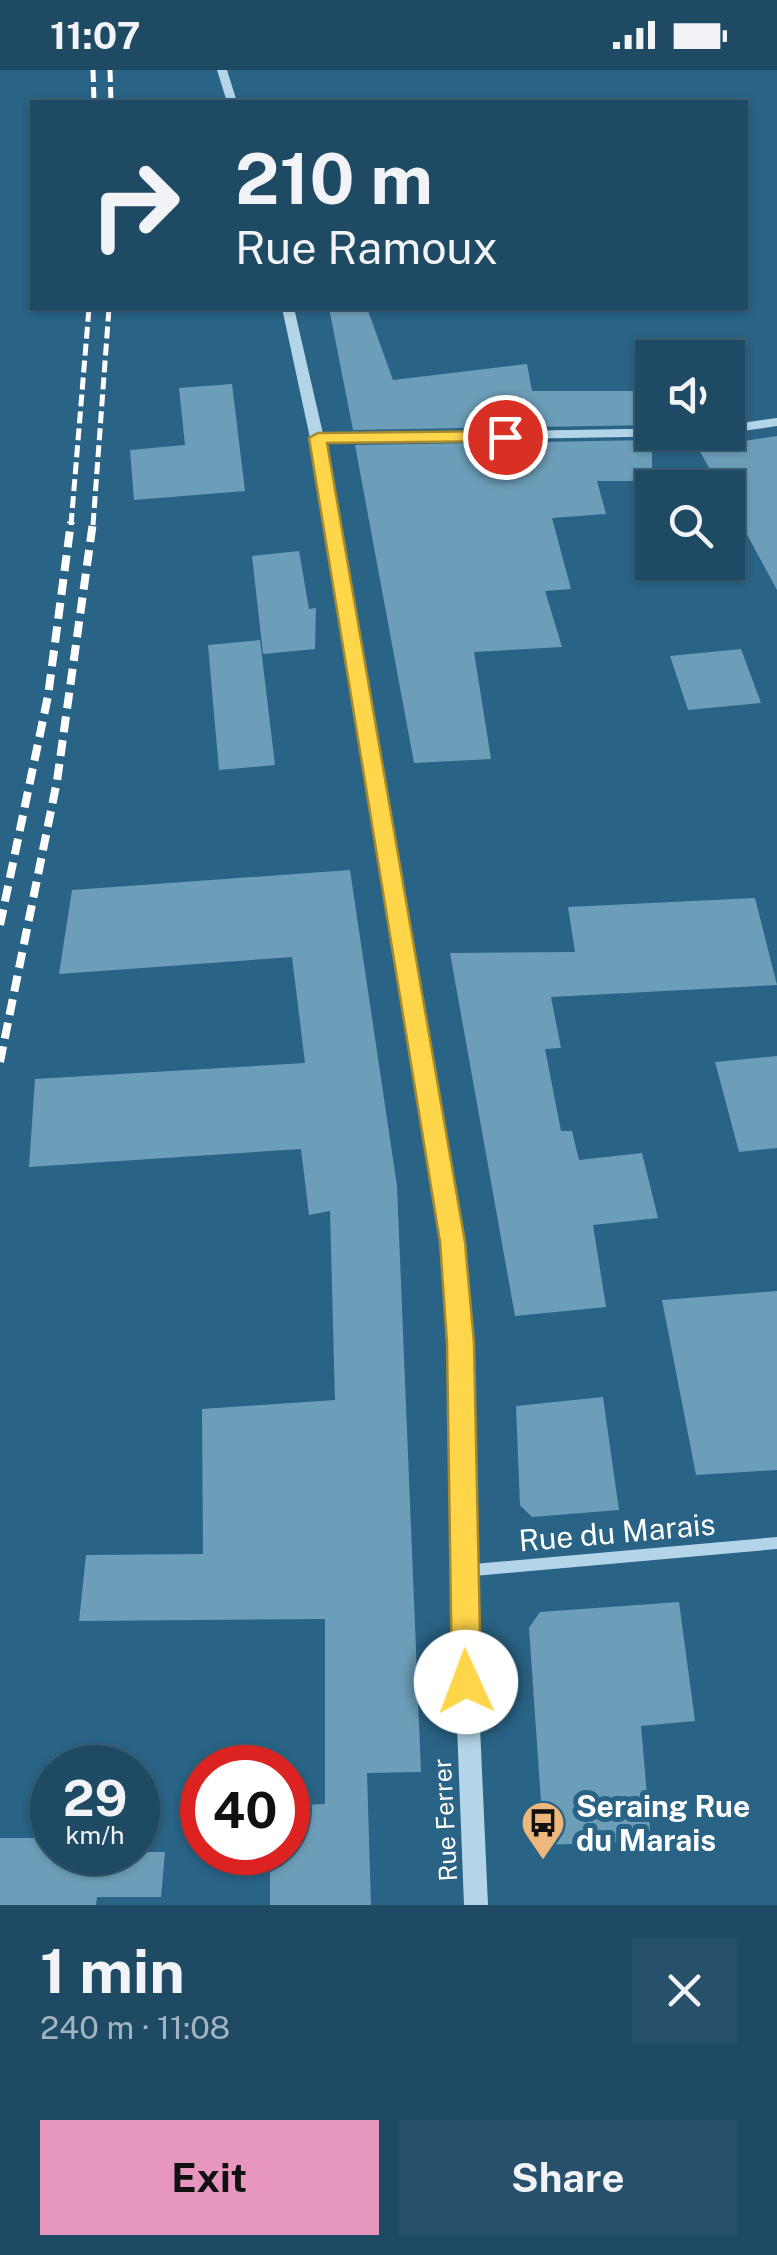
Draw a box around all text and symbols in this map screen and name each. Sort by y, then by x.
text: 11:07 [50,13,140,58]
text: 210 m [235,137,433,220]
icon: right [70,140,200,270]
text: Rue Ramoux [235,221,498,274]
map controls [635,340,745,580]
button: sound [635,340,745,450]
pin [463,395,548,480]
icon: arrive [478,410,533,465]
button: search [635,470,745,580]
street label: Rue du Marais [517,1505,717,1559]
position arrow [414,1630,518,1734]
speed limit sign: 40 [180,1745,310,1875]
street label: Rue Ferrer [427,1758,463,1882]
text: 29 [63,1768,127,1827]
place label: Seraing Rue du Marais [576,1788,750,1858]
bus stop icon: Seraing Rue du Marais [520,1800,566,1861]
text: km/h [66,1820,124,1850]
text: 1 min [40,1936,185,2007]
button: close [632,1938,737,2043]
text: 240 m · 11:08 [40,2009,230,2046]
button: Exit [40,2120,379,2235]
button: Share [399,2120,737,2235]

